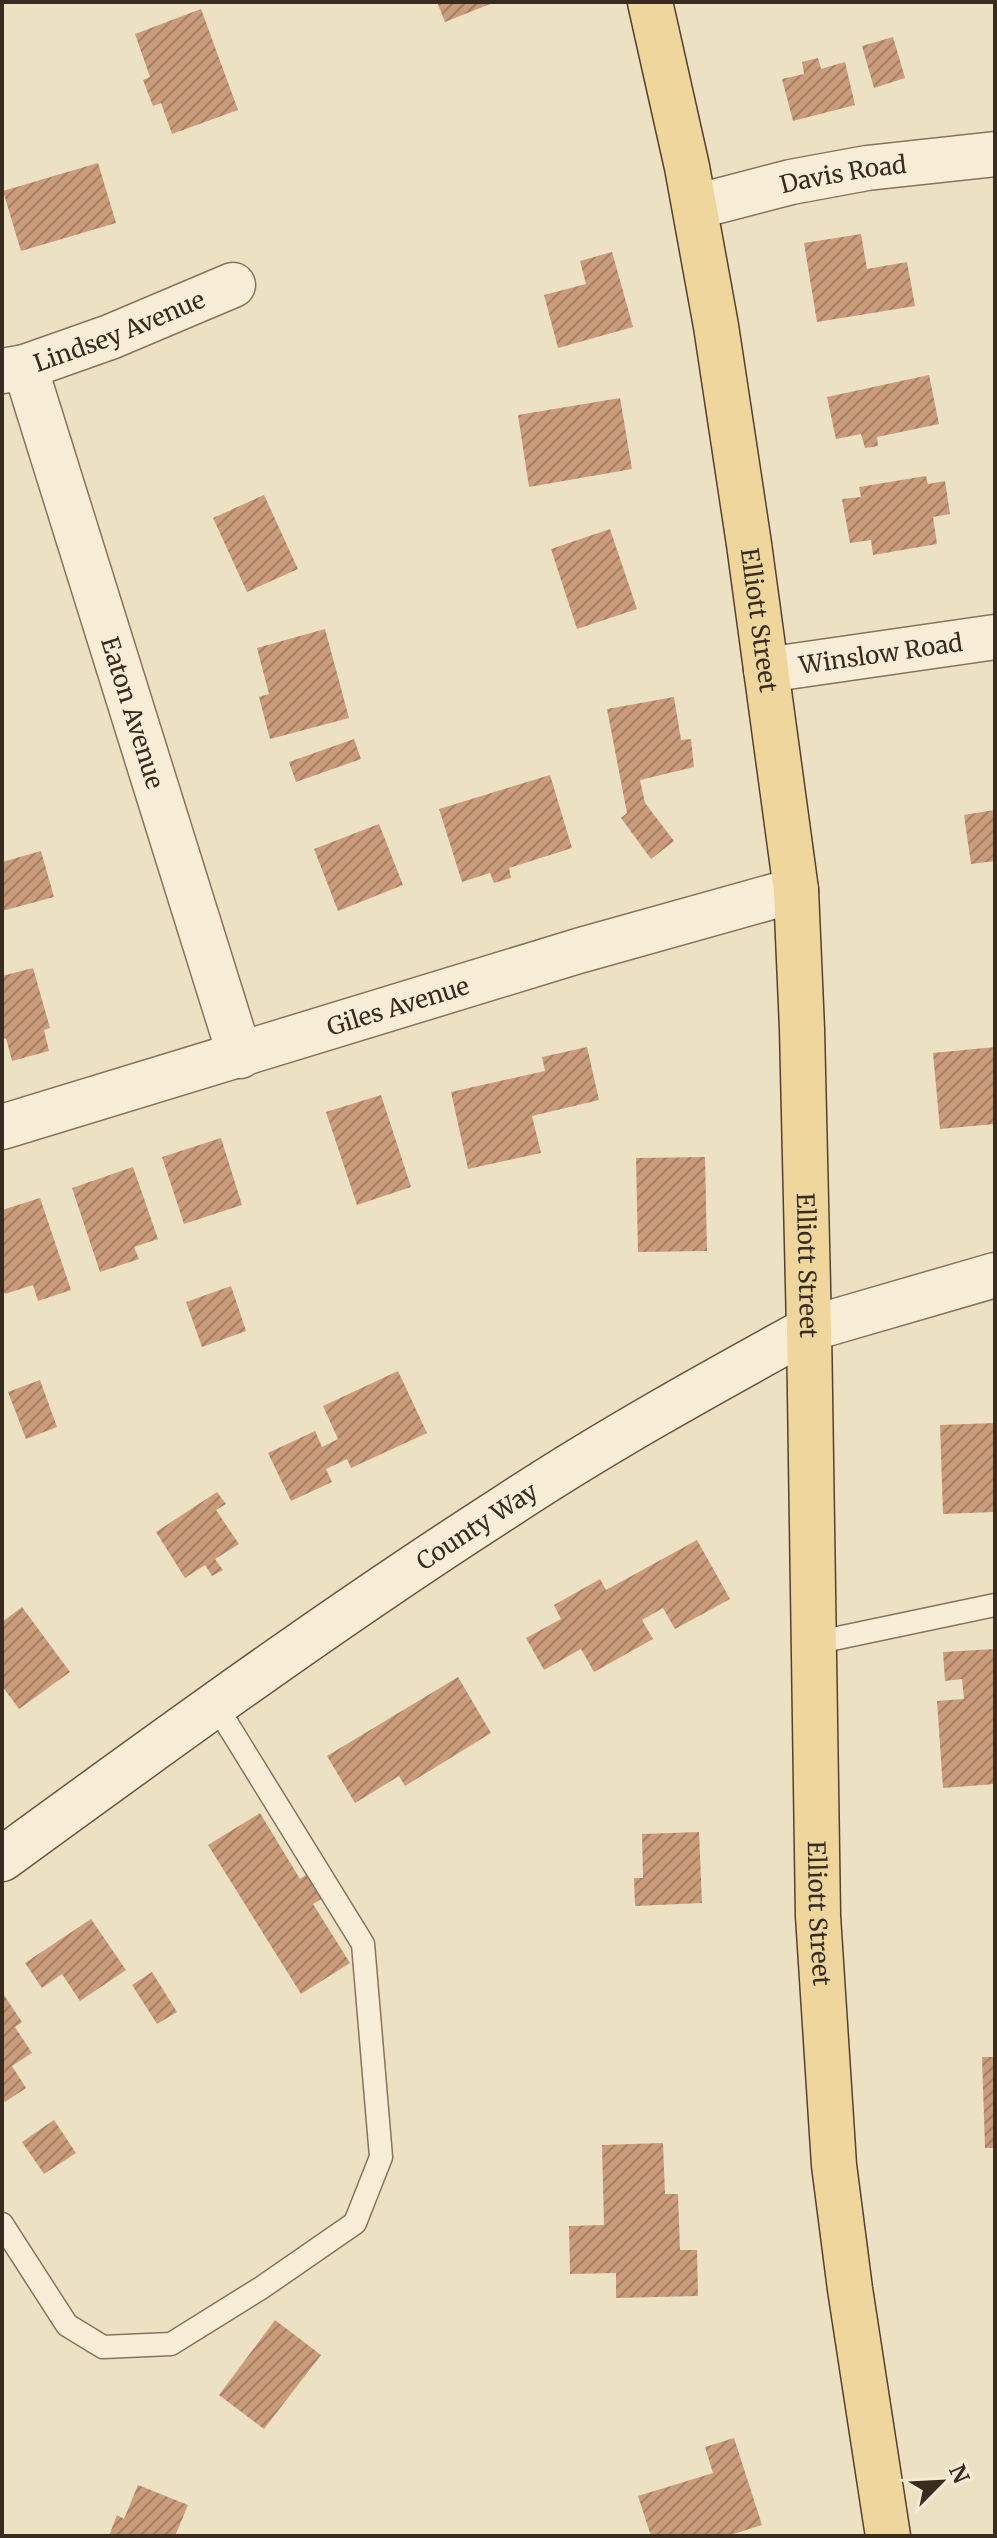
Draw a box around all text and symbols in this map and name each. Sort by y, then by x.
street label: Davis Road [776,148,908,200]
street label: Lindsey Avenue [29,283,209,378]
street label: Elliott Street [734,546,785,695]
street label: Winslow Road [796,626,965,681]
street label: Eaton Avenue [95,633,171,792]
street label: Giles Avenue [323,970,473,1042]
street label: Elliott Street [790,1192,825,1339]
street label: County Way [410,1475,543,1577]
street label: Elliott Street [801,1840,838,1987]
north arrow [901,2442,981,2522]
text: N [943,2460,976,2488]

